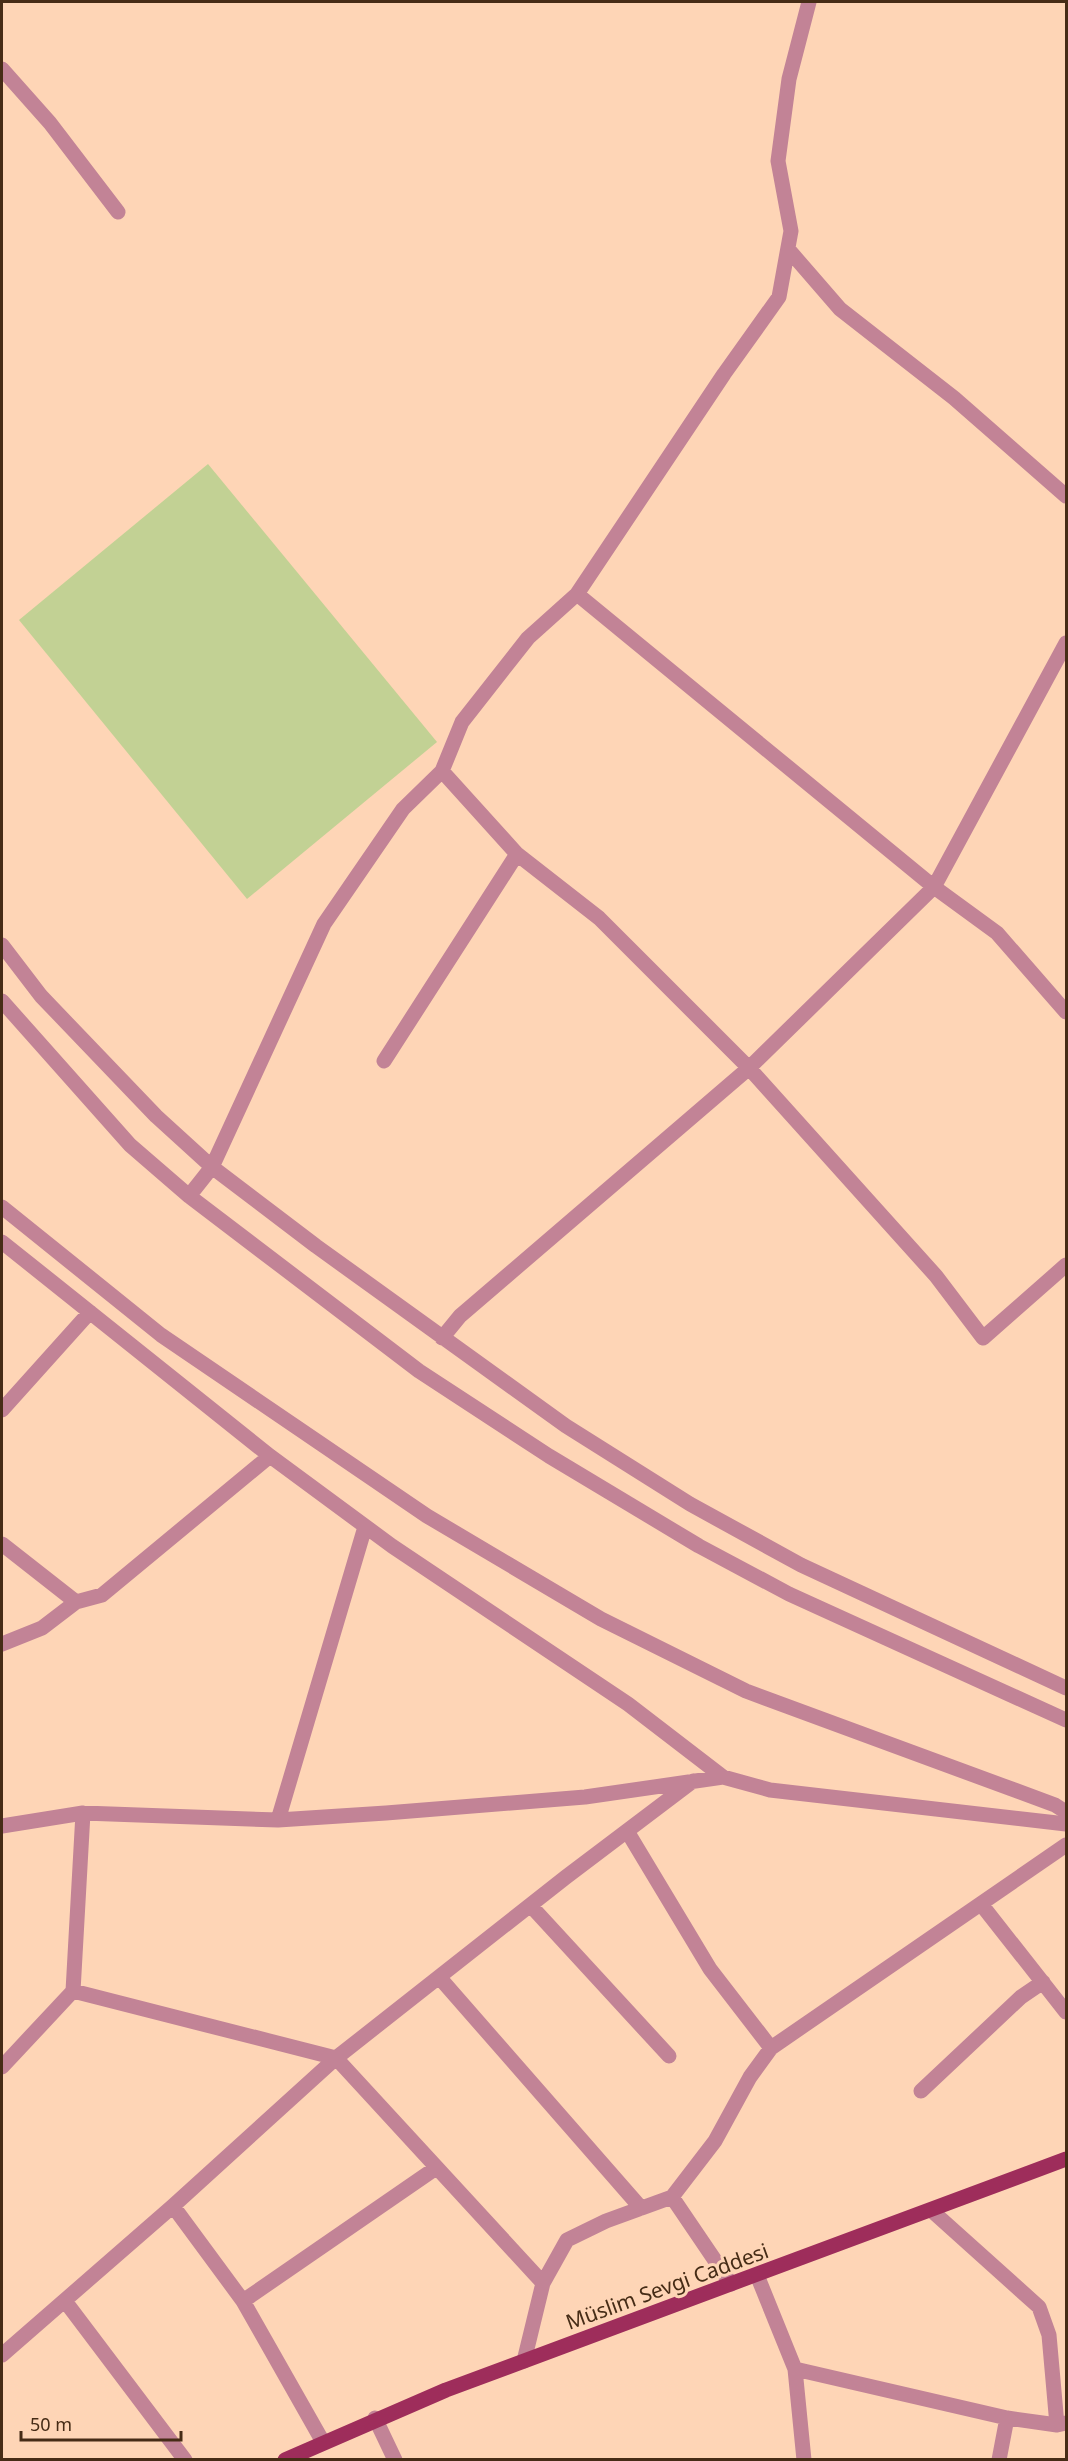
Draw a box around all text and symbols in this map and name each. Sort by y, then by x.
street label: Müslim Sevgi Caddesi [562,2236,772,2336]
scale bar [21,2404,182,2442]
text: 50 m [30,2412,72,2436]

